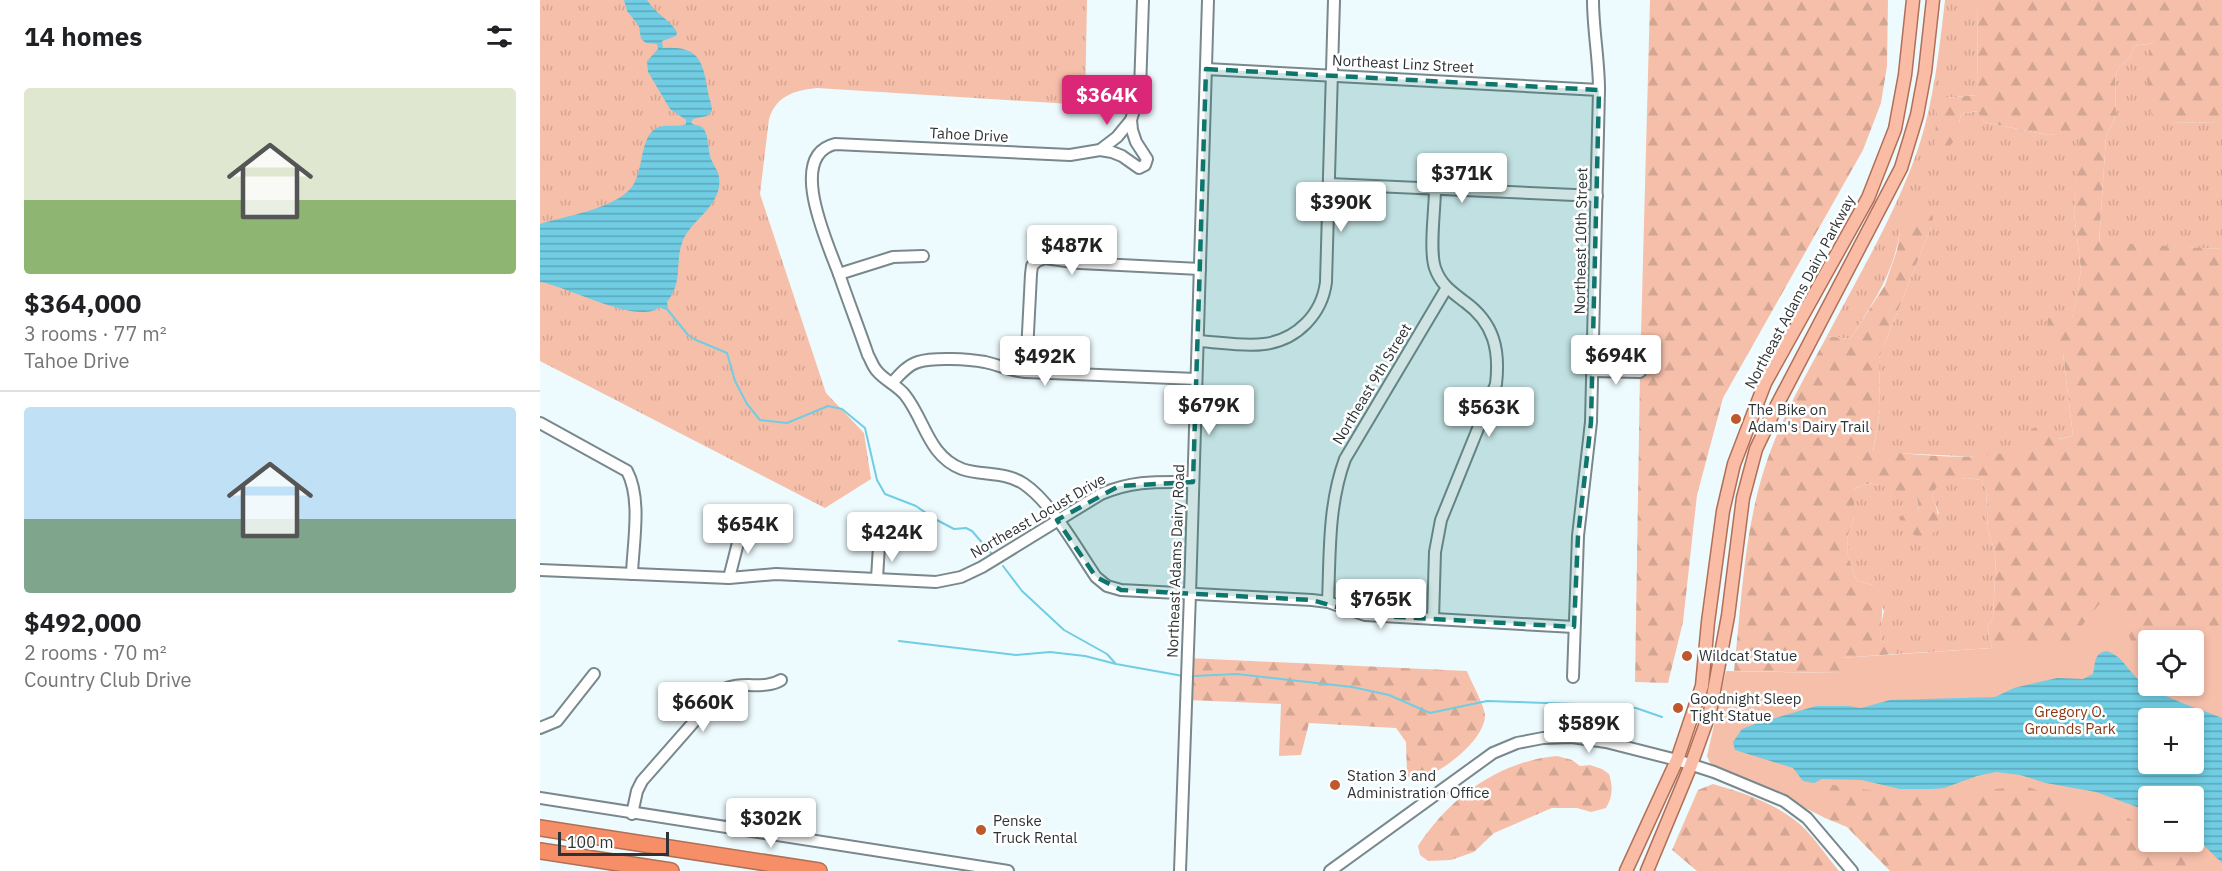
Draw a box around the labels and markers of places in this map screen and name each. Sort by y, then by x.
pin: $364K [1065,75,1149,126]
pin: $371K [1420,153,1504,204]
pin: $390K [1299,182,1383,233]
pin: $487K [1030,225,1114,276]
pin: $694K [1574,335,1658,386]
pin: $492K [1003,336,1087,387]
pin: $679K [1167,385,1251,436]
pin: $563K [1447,387,1531,438]
place label: The Bike on Adam's Dairy Trail [1748,400,1869,436]
marker: The Bike on Adam's Dairy Trail [1729,412,1743,426]
pin: $654K [706,504,790,555]
pin: $424K [850,512,934,563]
pin: $765K [1339,579,1423,630]
place label: Wildcat Statue [1699,646,1797,665]
marker: Wildcat Statue [1680,649,1694,663]
pin: $660K [661,682,745,733]
place label: Goodnight Sleep Tight Statue [1690,689,1801,725]
marker: Goodnight Sleep Tight Statue [1671,701,1685,715]
pin: $589K [1547,703,1631,754]
place label: Station 3 and Administration Office [1347,766,1490,802]
marker: Station 3 and Administration Office [1328,778,1342,792]
pin: $302K [729,798,813,849]
place label: Penske Truck Rental [993,811,1077,847]
marker: Penske Truck Rental [974,823,988,837]

